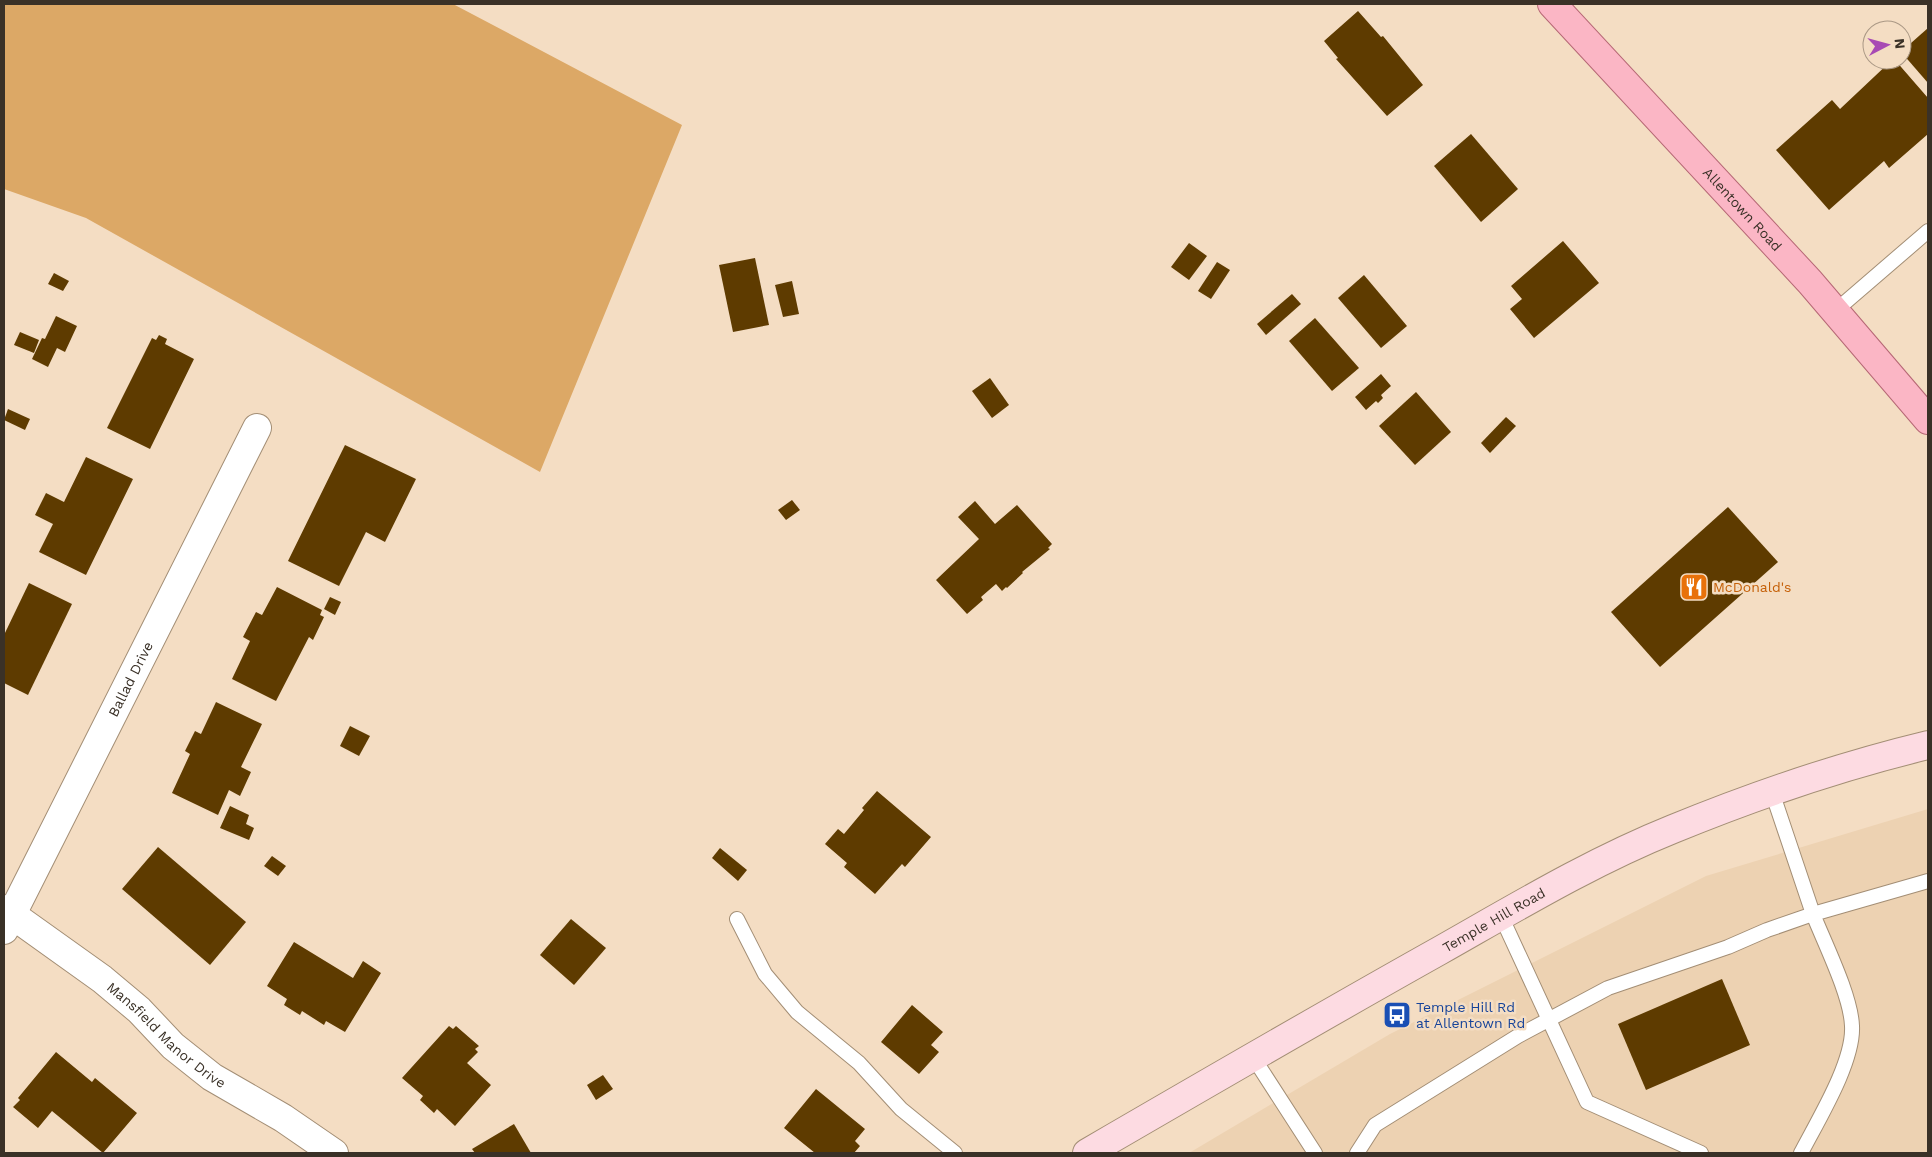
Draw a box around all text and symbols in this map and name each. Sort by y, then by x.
north arrow [1862,20,1912,70]
text: N [1891,38,1908,50]
street label: Allentown Road [1700,164,1785,254]
restaurant icon: McDonald's [1679,572,1709,602]
place label: McDonald's [1713,579,1791,595]
street label: Ballad Drive [105,639,156,719]
street label: Temple Hill Road [1440,884,1548,955]
street label: Mansfield Manor Drive [104,979,229,1091]
place label: Temple Hill Rd at Allentown Rd [1416,999,1525,1031]
bus stop icon: Temple Hill Rd at Allentown Rd [1382,1000,1412,1030]

